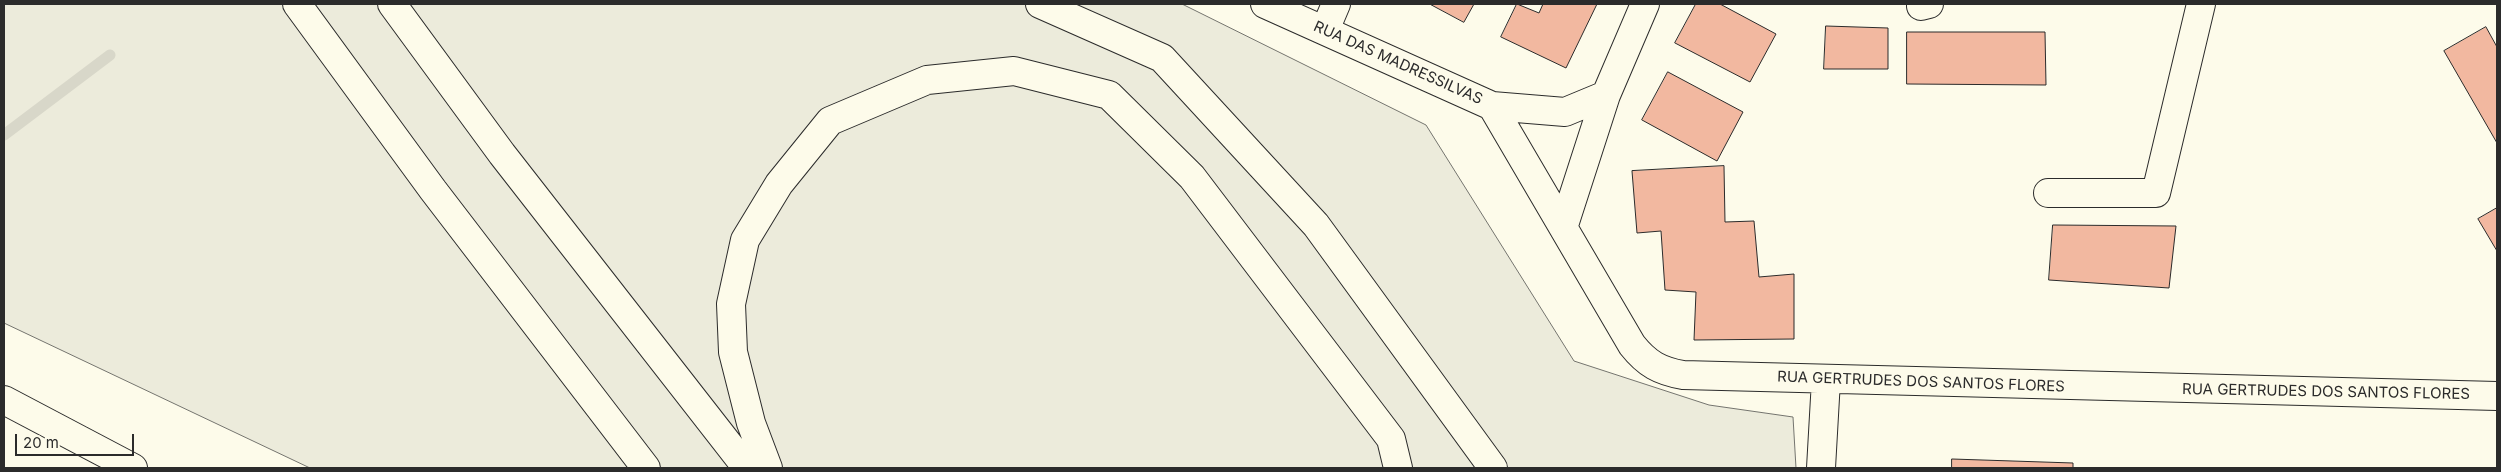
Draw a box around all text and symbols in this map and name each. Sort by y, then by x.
street label: RUA DAS MADRESSILVAS [1311,18,1485,108]
street label: RUA GERTRUDES DOS SANTOS FLORES [1777,368,2065,396]
street label: RUA GERTRUDES DOS SANTOS FLORES [2182,380,2470,404]
scale bar [18,424,136,456]
text: 20 m [23,433,59,452]

